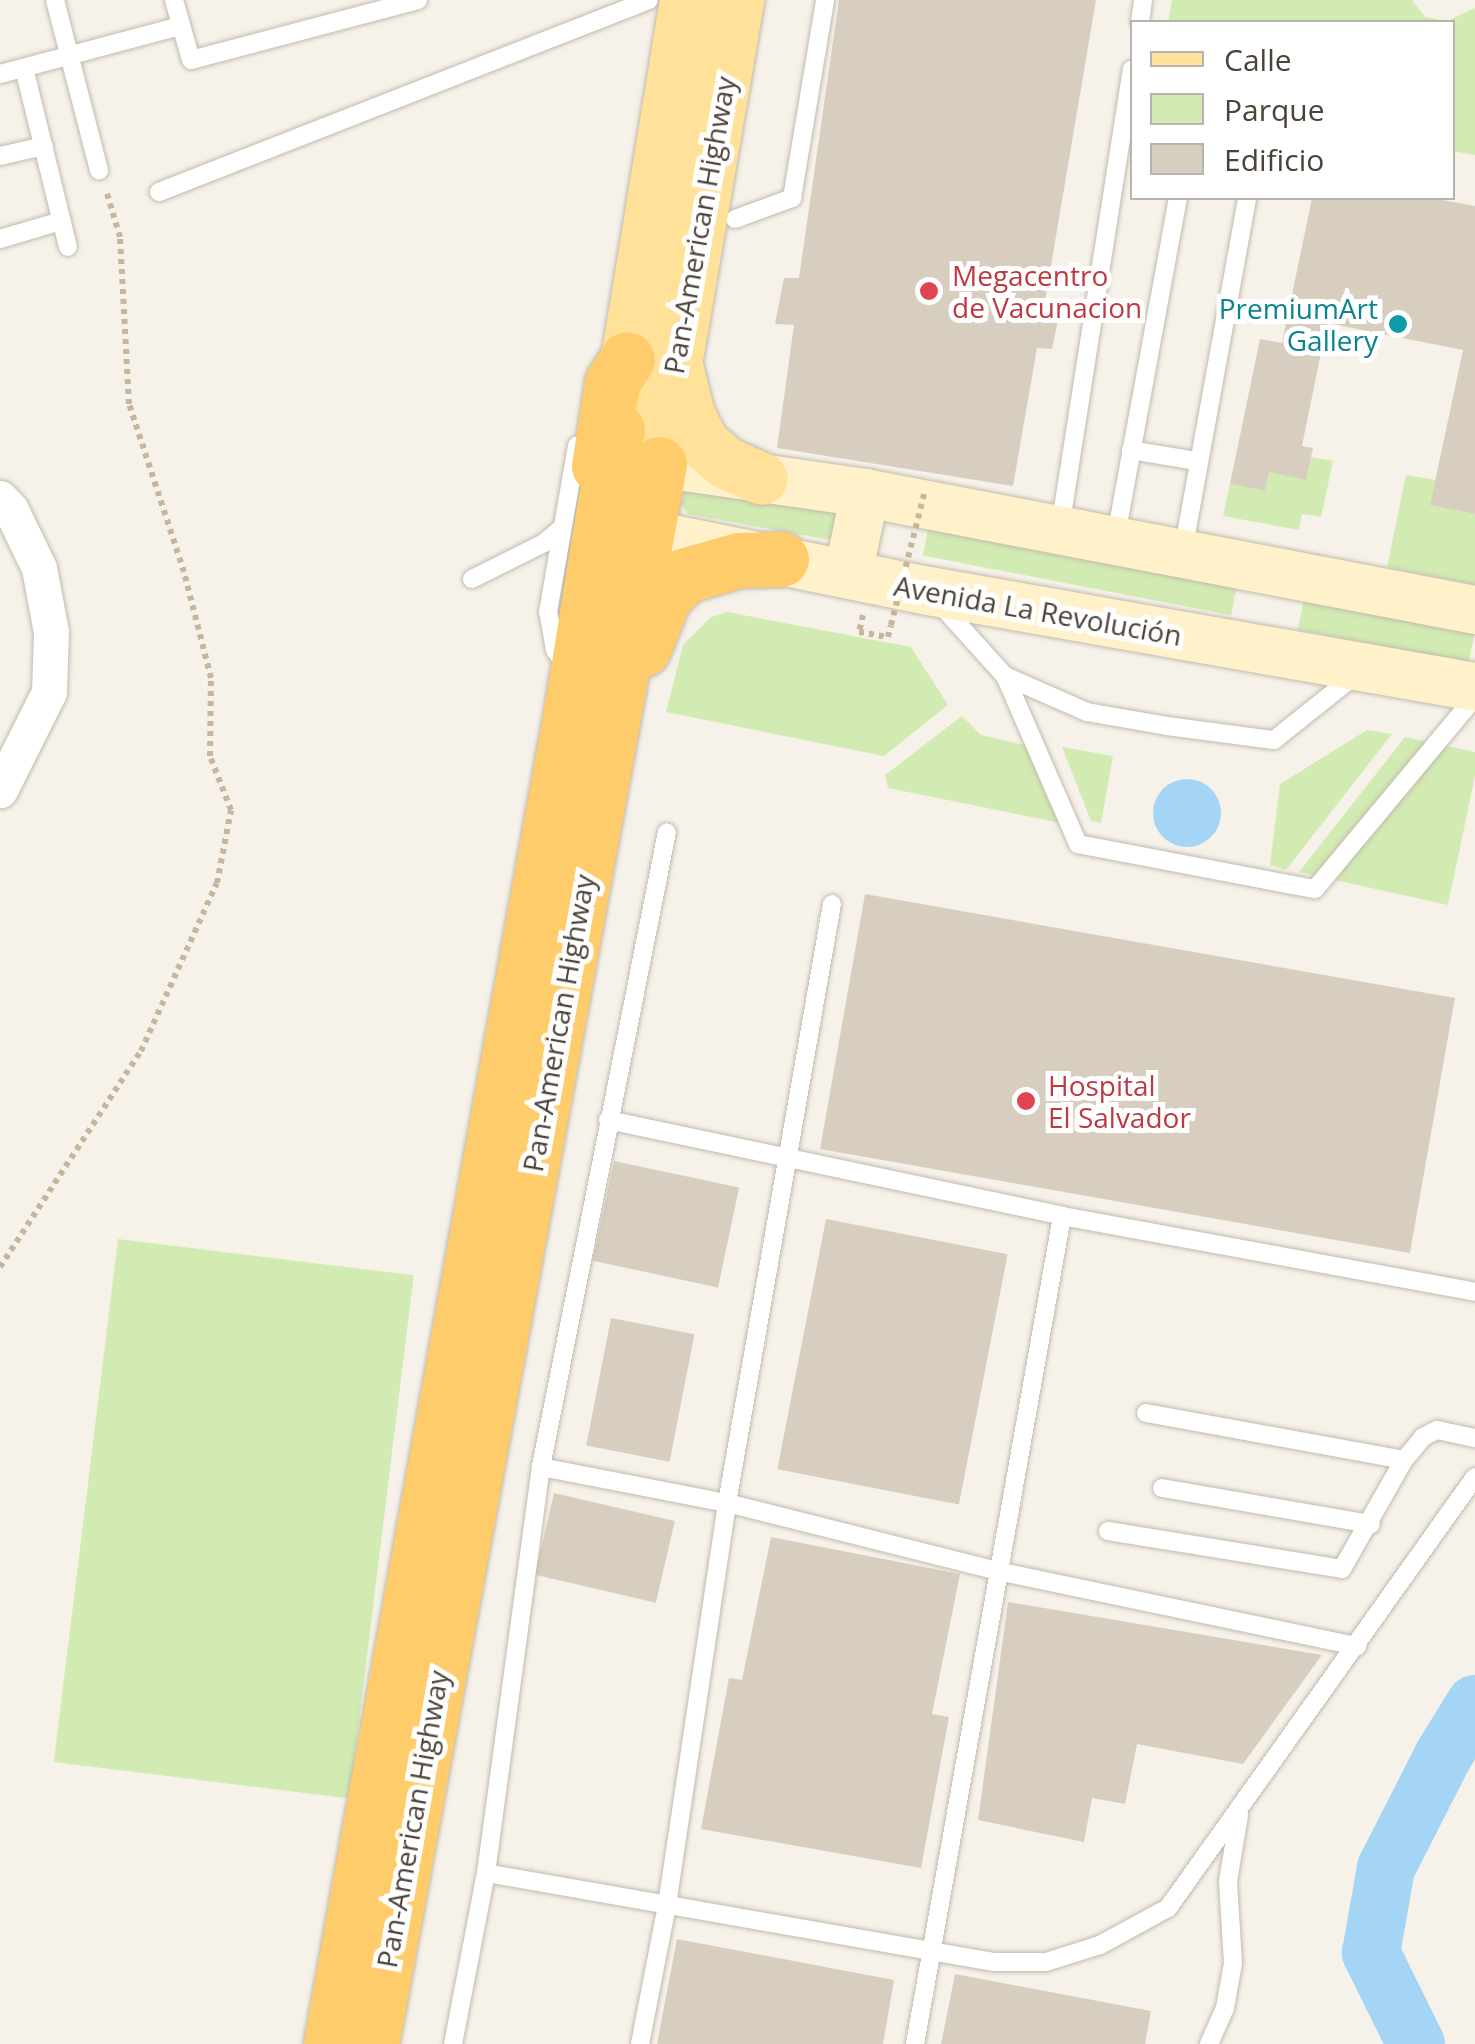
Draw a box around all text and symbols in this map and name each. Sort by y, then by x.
legend [1130,20,1455,200]
text: Calle [1224,39,1292,80]
street label: Pan-American Highway [656,74,742,376]
text: Parque [1224,89,1325,130]
text: Edificio [1224,139,1324,180]
place label: Megacentro de Vacunacion [952,258,1142,324]
marker: Megacentro de Vacunacion [916,278,942,304]
place label: PremiumArt Gallery [1219,291,1378,357]
marker: PremiumArt Gallery [1387,313,1409,335]
street label: Avenida La Revolución [891,568,1185,652]
street label: Pan-American Highway [515,872,601,1174]
place label: Hospital El Salvador [1048,1068,1191,1134]
marker: Hospital El Salvador [1013,1088,1039,1114]
street label: Pan-American Highway [369,1668,455,1970]

